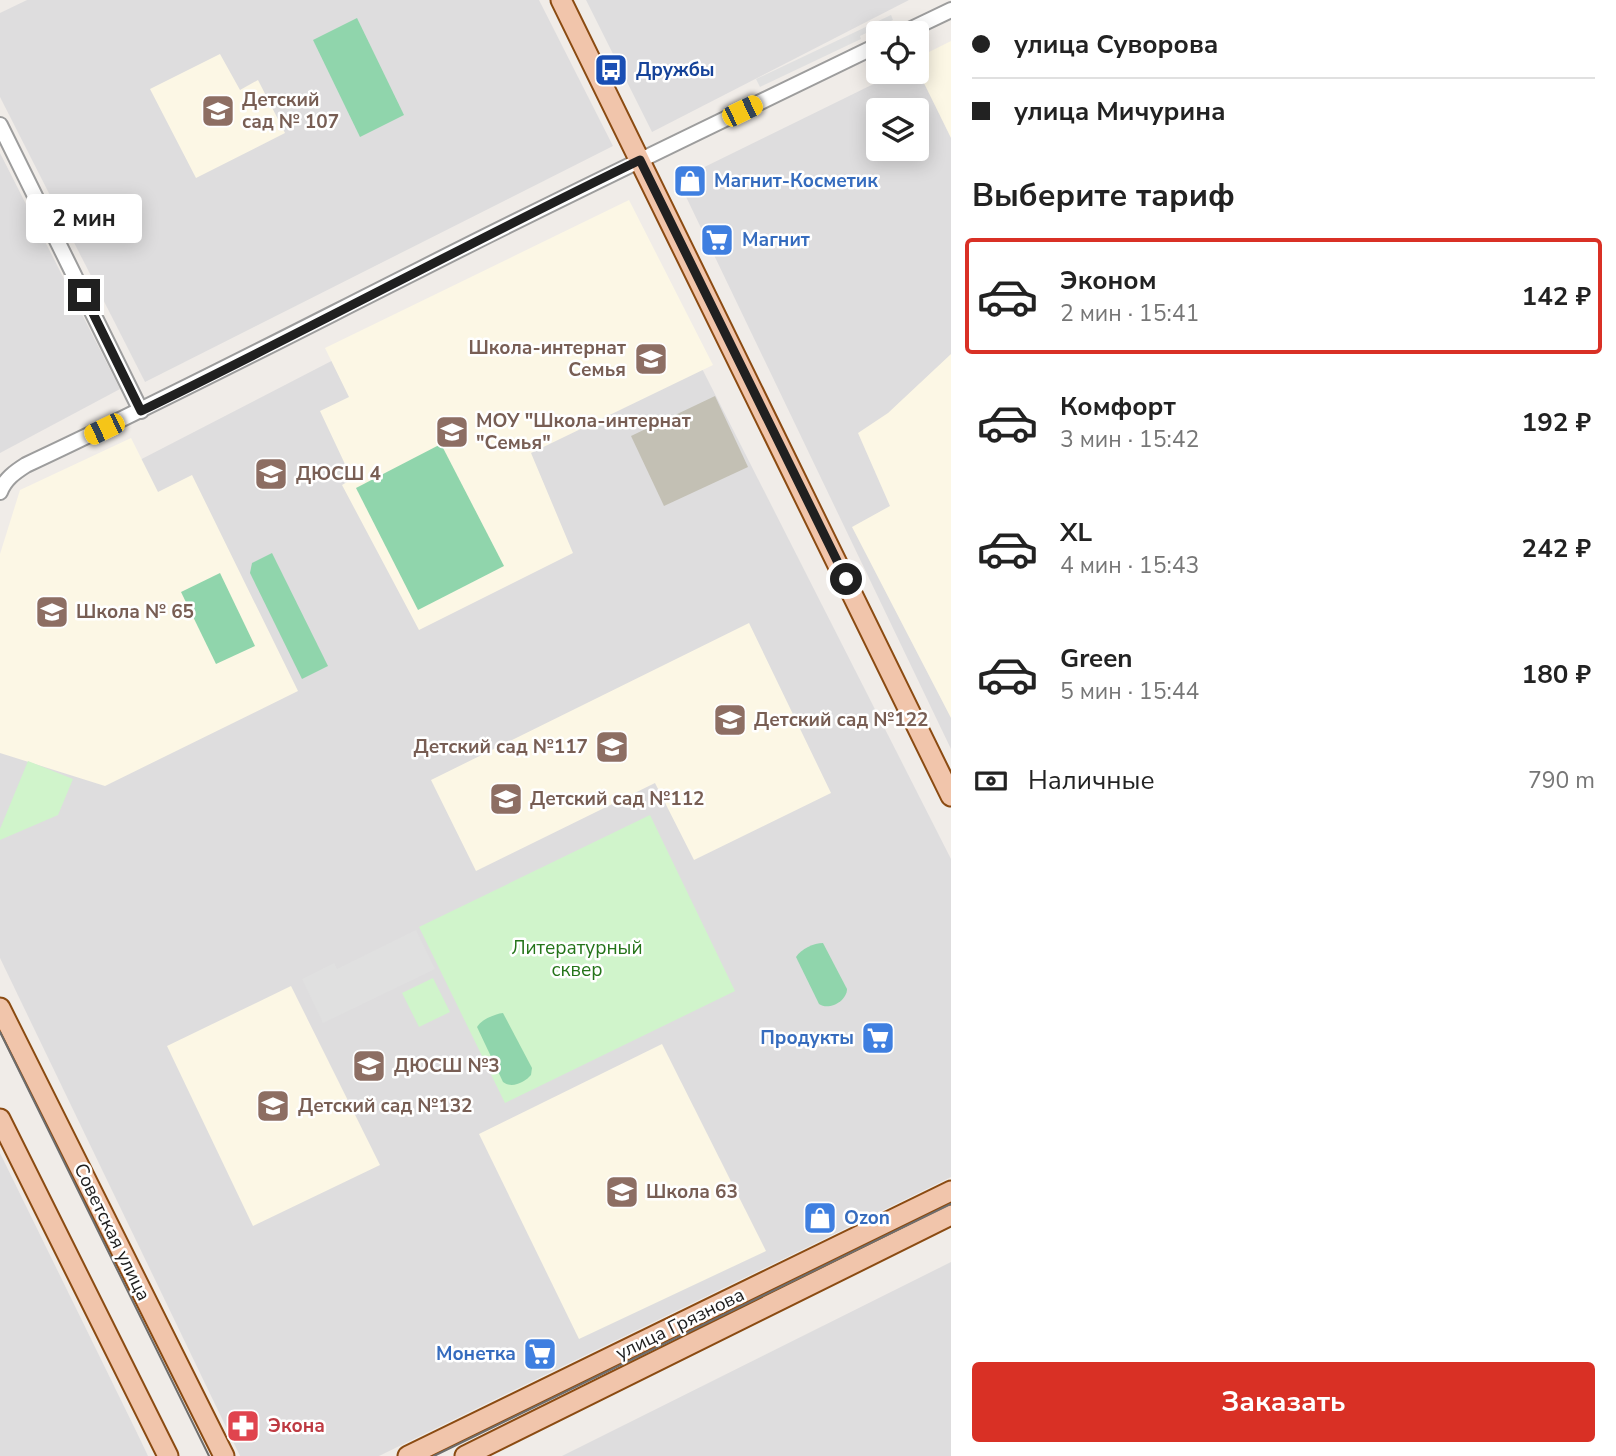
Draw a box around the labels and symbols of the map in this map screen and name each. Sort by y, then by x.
bus stop icon: Дружбы [592,51,630,89]
place label: Дружбы [636,57,715,83]
place label: Детский сад № 107 [242,87,339,135]
school or university icon: Детский сад № 107 [199,92,237,130]
car [719,92,766,130]
shop icon: Магнит-Косметик [671,162,709,200]
place label: Магнит-Косметик [714,168,878,194]
callout: 2 мин [26,194,142,243]
supermarket icon: Магнит [698,221,736,259]
place label: Магнит [742,227,810,253]
route end [68,279,100,311]
place label: Школа-интернат Семья [468,335,626,383]
school or university icon: Школа-интернат Семья [632,340,670,378]
place label: МОУ "Школа-интернат "Семья" [476,408,691,456]
car [81,410,128,448]
school or university icon: МОУ "Школа-интернат "Семья" [433,413,471,451]
school or university icon: ДЮСШ 4 [252,455,290,493]
place label: ДЮСШ 4 [296,461,381,487]
route start [830,563,862,595]
school or university icon: Школа № 65 [33,593,71,631]
place label: Школа № 65 [76,599,194,625]
school or university icon: Детский сад №122 [711,701,749,739]
place label: Детский сад №122 [754,707,929,733]
school or university icon: Детский сад №117 [593,728,631,766]
place label: Детский сад №117 [414,734,588,760]
school or university icon: Детский сад №112 [487,780,525,818]
place label: Детский сад №112 [530,786,705,812]
park label: Литературный сквер [511,935,643,983]
supermarket icon: Продукты [859,1019,897,1057]
place label: Продукты [760,1025,854,1051]
school or university icon: ДЮСШ №3 [350,1047,388,1085]
place label: ДЮСШ №3 [394,1053,500,1079]
school or university icon: Детский сад №132 [254,1087,292,1125]
place label: Детский сад №132 [298,1093,473,1119]
street label: Советская улица [67,1159,157,1305]
school or university icon: Школа 63 [603,1173,641,1211]
place label: Школа 63 [646,1179,738,1205]
shop icon: Ozon [801,1199,839,1237]
place label: Ozon [844,1205,890,1231]
street label: улица Грязнова [611,1282,749,1366]
supermarket icon: Монетка [521,1335,559,1373]
place label: Монетка [436,1341,516,1367]
pharmacy icon: Экона [224,1407,262,1445]
place label: Экона [268,1413,325,1439]

